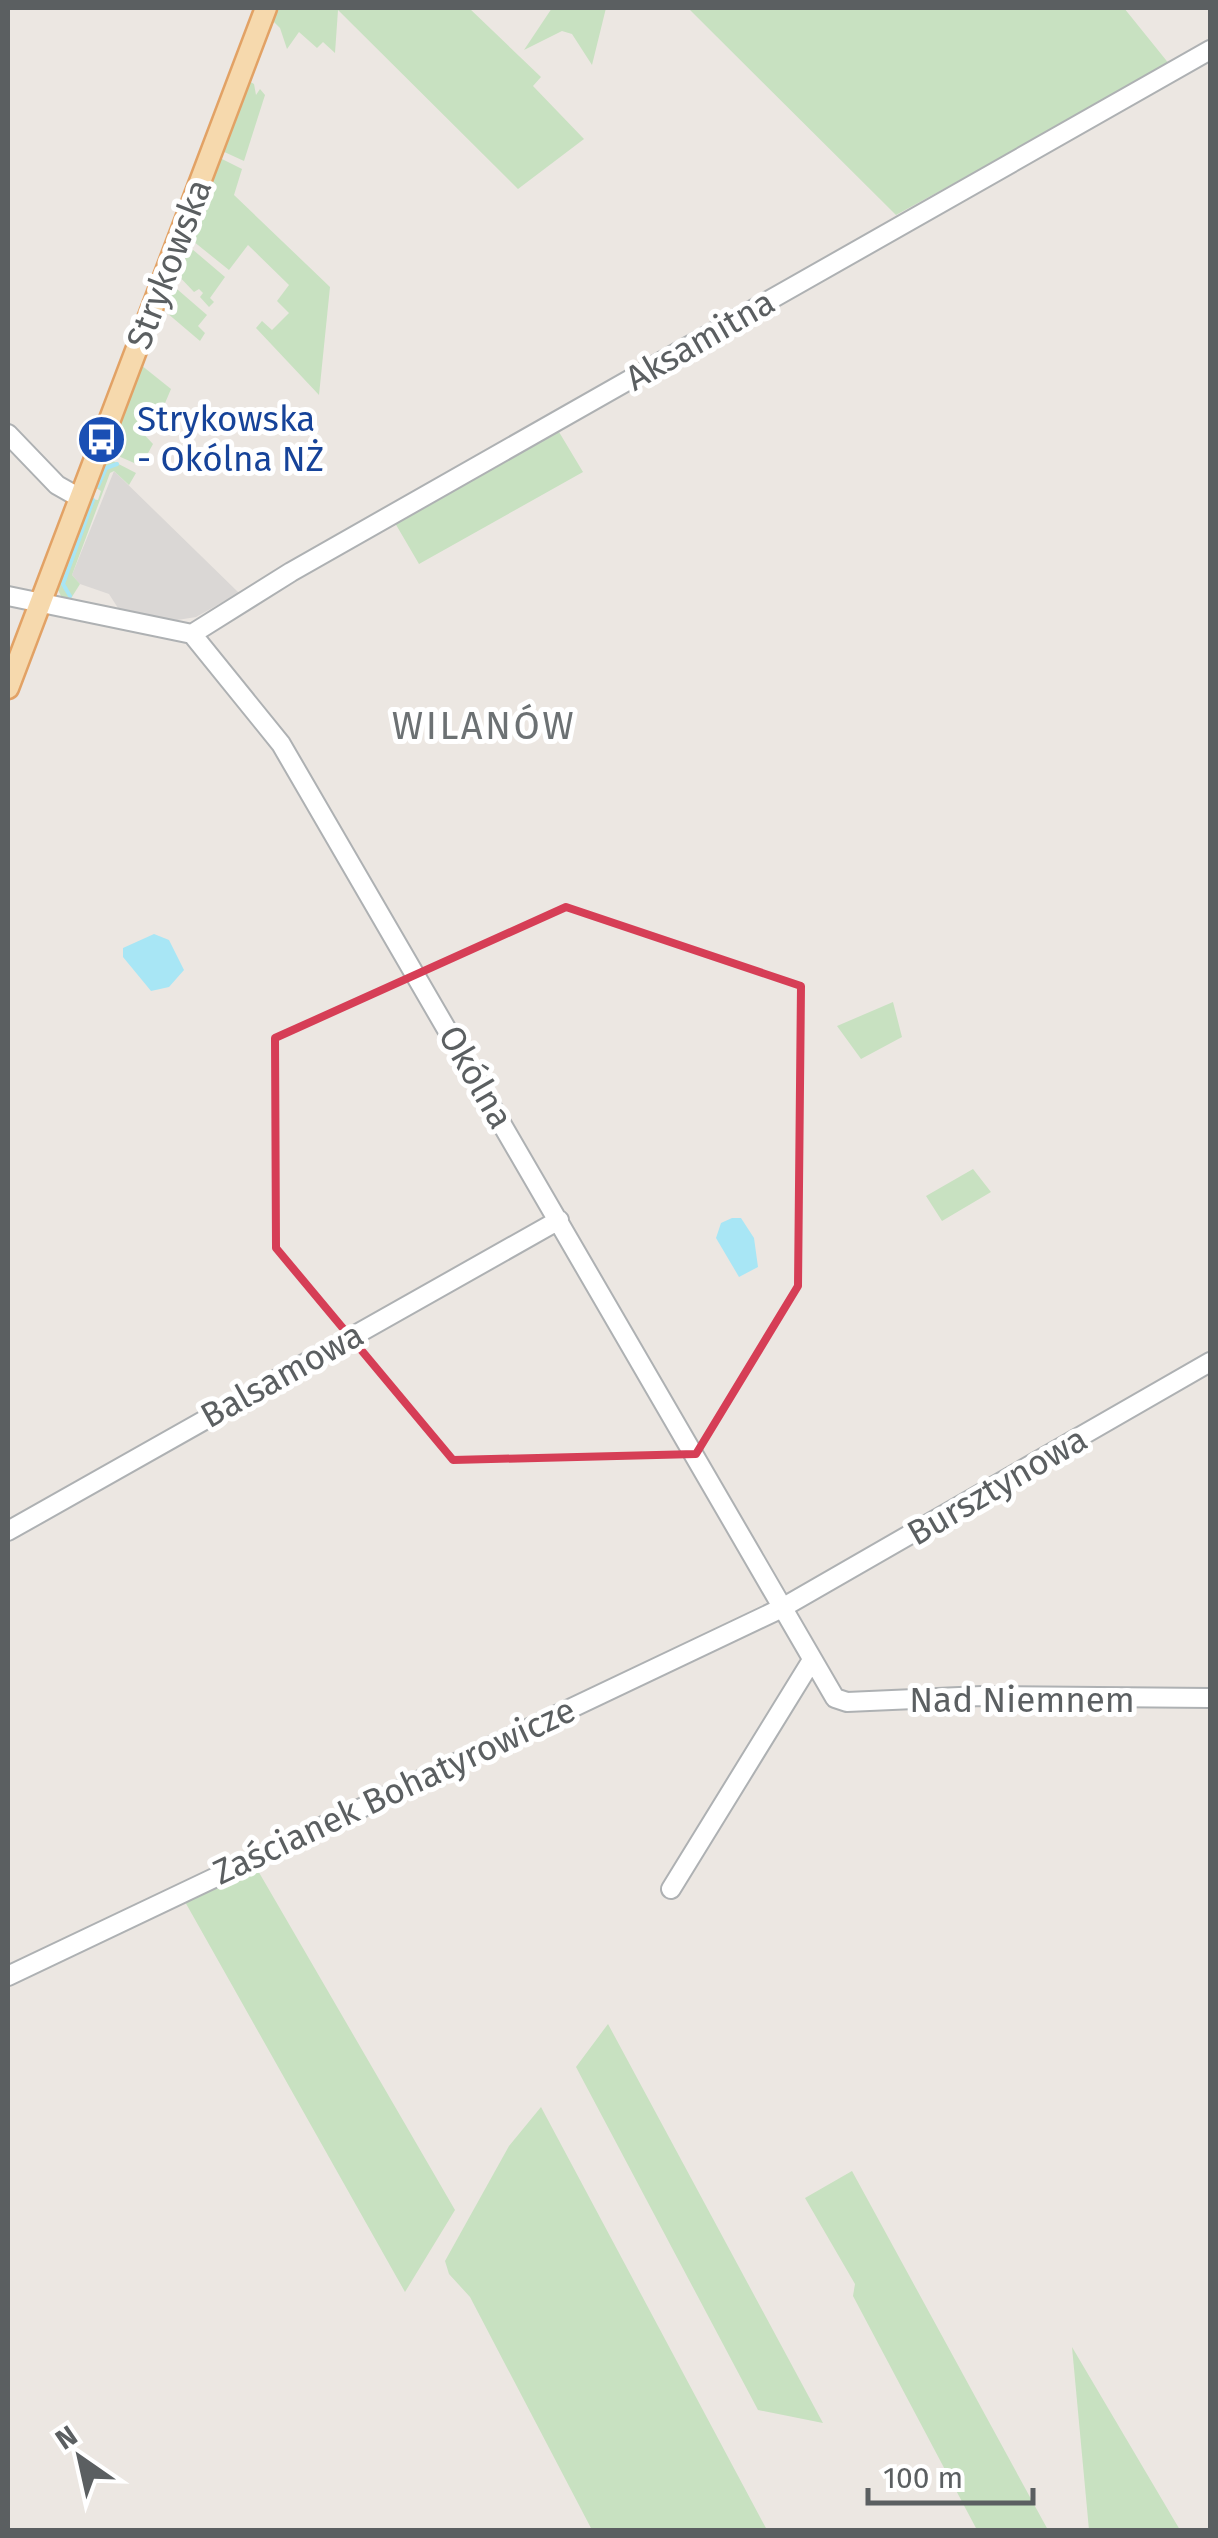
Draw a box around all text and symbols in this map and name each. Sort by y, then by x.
street label: Strykowska [117,173,221,355]
street label: Aksamitna [618,281,782,399]
place label: Strykowska - Okólna NŻ [137,398,324,480]
bus stop icon: Strykowska - Okólna NŻ [76,413,128,465]
district label: WILANÓW [392,703,576,749]
street label: Okólna [430,1018,522,1136]
street label: Balsamowa [193,1313,371,1437]
street label: Bursztynowa [900,1418,1094,1554]
street label: Nad Niemnem [909,1679,1135,1721]
street label: Zaścianek Bohatyrowicze [206,1689,582,1893]
north arrow [30,2408,130,2508]
text: N [49,2419,83,2457]
scale bar [868,2443,1033,2505]
text: 100 m [883,2460,963,2496]

